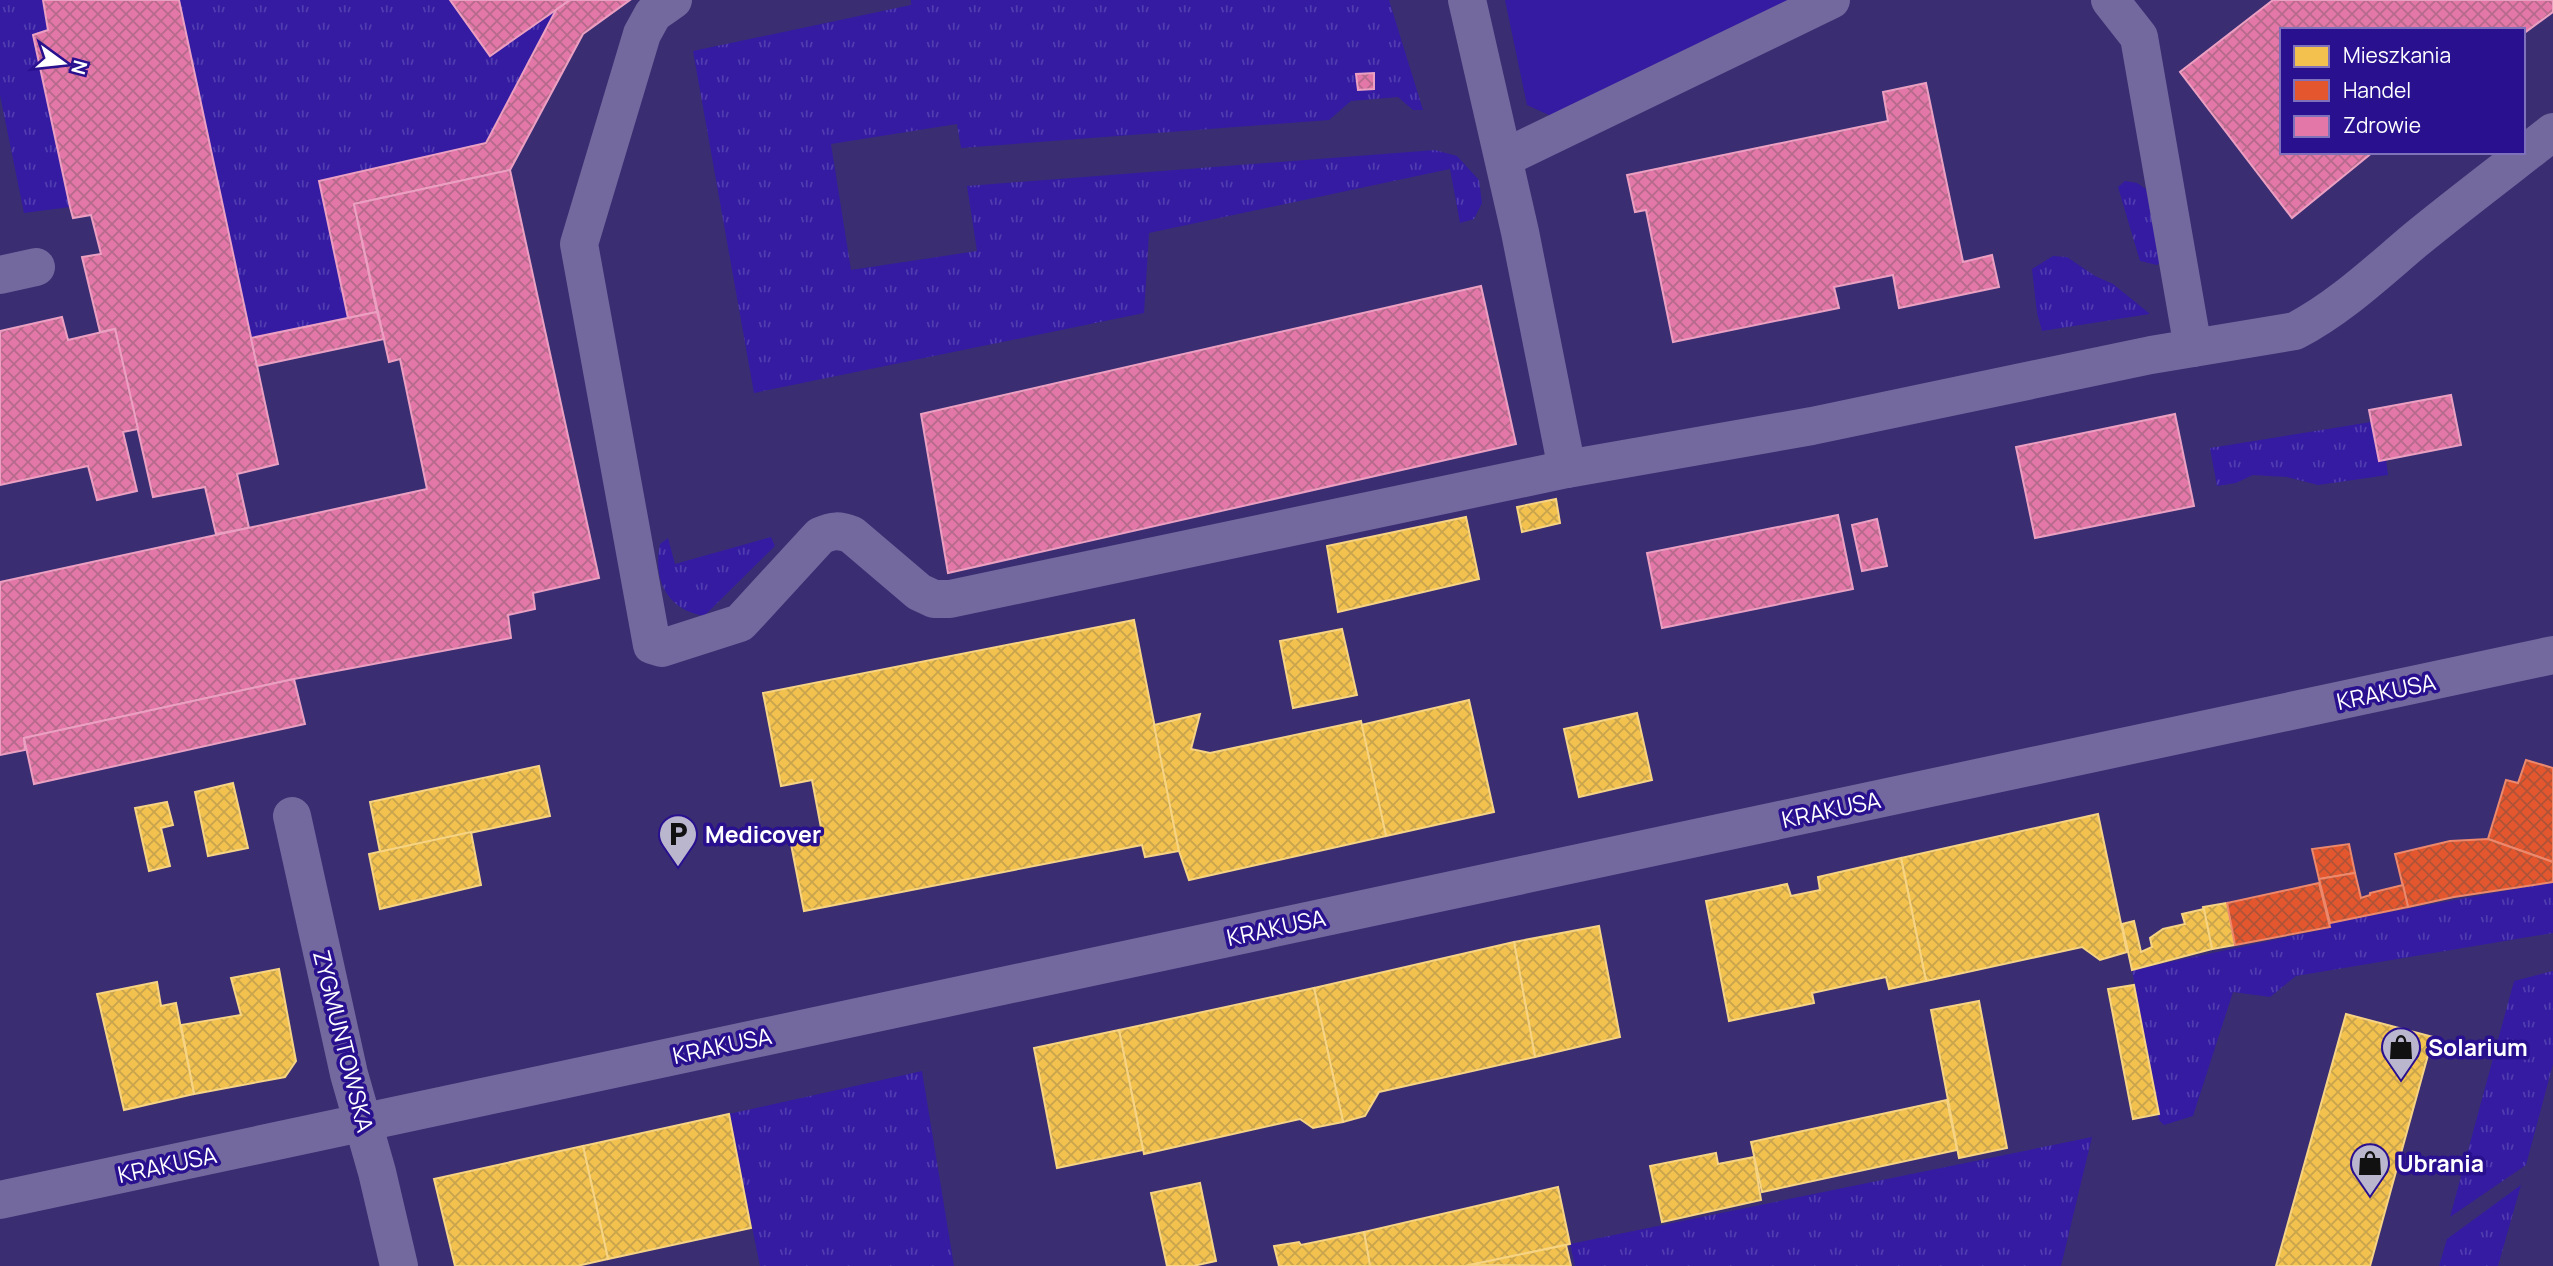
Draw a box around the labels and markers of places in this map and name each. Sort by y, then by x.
parking icon: Medicover [657,813,699,868]
place label: Medicover [705,818,821,850]
shop icon: Solarium [2380,1026,2422,1081]
place label: Solarium [2428,1031,2528,1063]
shop icon: Ubrania [2349,1142,2391,1197]
place label: Ubrania [2397,1147,2484,1179]

